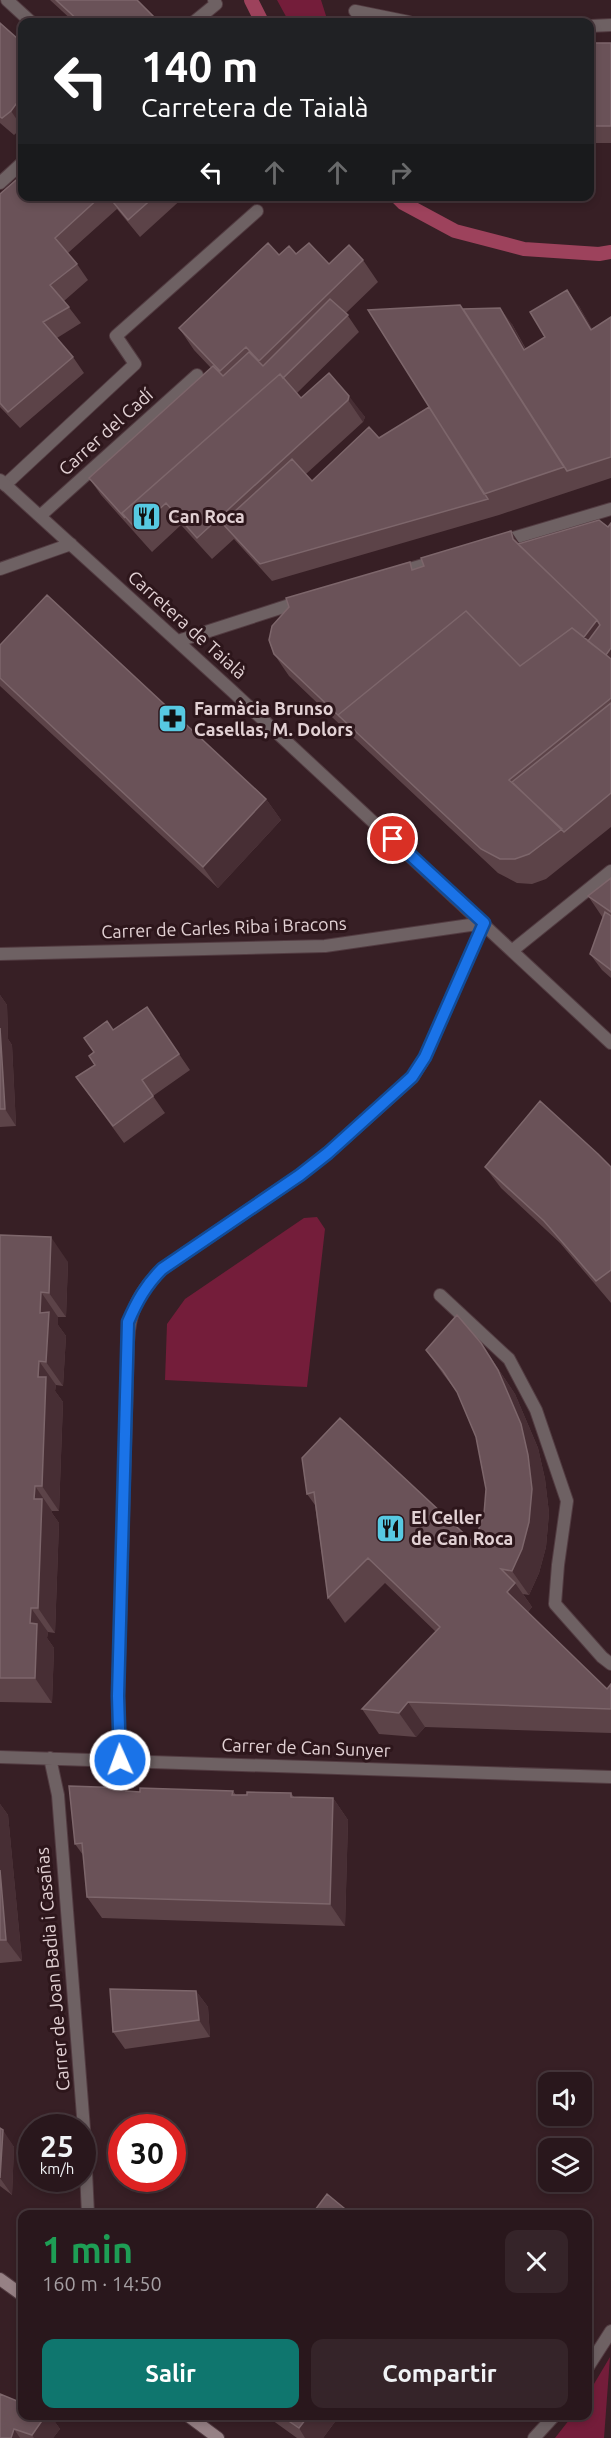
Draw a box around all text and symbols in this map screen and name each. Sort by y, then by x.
icon: left [42,42,120,120]
text: 140 m [141,43,258,90]
text: Carretera de Taialà [141,92,369,122]
icon: left [195,156,228,189]
icon: ahead [258,156,291,189]
icon: ahead [321,156,354,189]
icon: right [384,156,417,189]
street label: Carrer del Cadí [54,383,157,479]
restaurant icon: Can Roca [131,501,163,533]
place label: Can Roca [168,506,245,526]
street label: Carretera de Taialà [125,566,251,682]
place label: Farmàcia Brunso Casellas, M. Dolors [194,698,353,739]
pharmacy icon: Farmàcia Brunso Casellas, M. Dolors [157,703,189,735]
pin [367,813,418,864]
icon: arrive [376,822,409,855]
street label: Carrer de Carles Riba i Bracons [101,913,347,941]
place label: El Celler de Can Roca [411,1507,513,1548]
restaurant icon: El Celler de Can Roca [374,1512,406,1544]
position arrow [88,1728,152,1792]
street label: Carrer de Can Sunyer [221,1734,391,1760]
street label: Carrer de Joan Badia i Casañas [31,1846,73,2092]
map controls [538,2072,592,2192]
button: sound [538,2072,592,2126]
speed limit sign: 30 [108,2114,186,2192]
text: 25 [40,2129,74,2163]
button: layers [538,2138,592,2192]
text: km/h [40,2160,74,2177]
text: 1 min [42,2229,133,2270]
button: close [505,2230,568,2293]
text: 160 m · 14:50 [42,2272,162,2295]
button: Salir [42,2339,299,2408]
button: Compartir [311,2339,568,2408]

